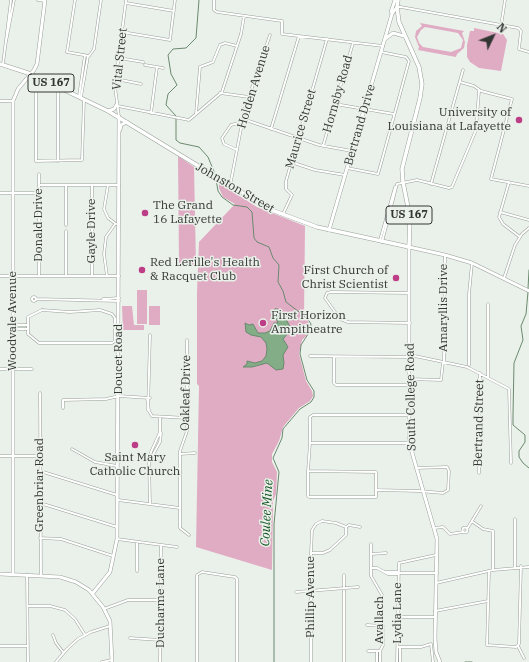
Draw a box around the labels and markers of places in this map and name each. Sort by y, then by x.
place label: University of Louisiana at Lafayette [388,106,511,134]
marker: University of Louisiana at Lafayette [514,115,524,125]
place label: The Grand 16 Lafayette [153,199,222,227]
marker: The Grand 16 Lafayette [140,208,150,218]
place label: Red Lerille's Health & Racquet Club [150,256,260,284]
place label: First Church of Christ Scientist [302,264,388,292]
marker: Red Lerille's Health & Racquet Club [137,265,147,275]
marker: First Church of Christ Scientist [391,273,401,283]
place label: First Horizon Ampitheatre [271,309,346,337]
marker: First Horizon Ampitheatre [258,318,268,328]
marker: Saint Mary Catholic Church [130,440,140,450]
place label: Saint Mary Catholic Church [90,451,180,479]

